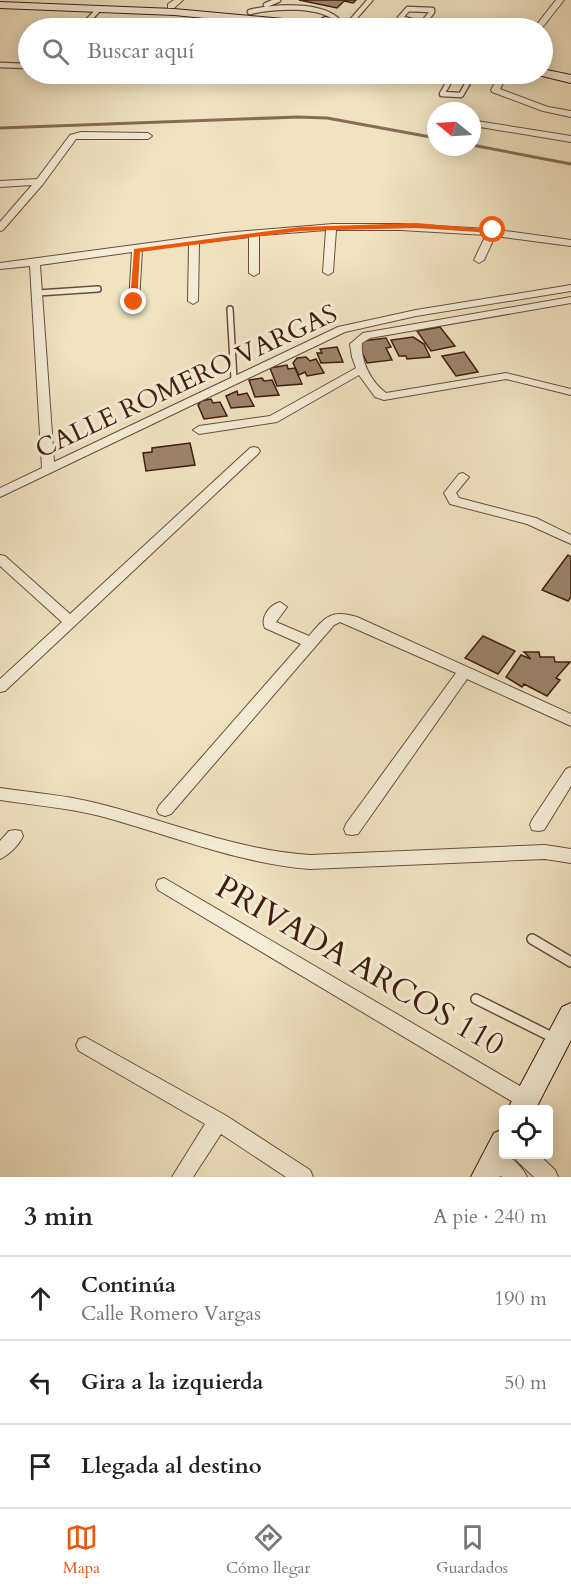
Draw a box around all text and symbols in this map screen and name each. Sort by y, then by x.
search box [18,18,553,84]
icon: search [39,35,72,68]
text: Buscar aquí [87,36,194,66]
north arrow [427,102,481,156]
route start [479,216,505,242]
route end [120,288,146,314]
street label: CALLE ROMERO VARGAS [29,296,343,466]
street label: PRIVADA ARCOS 110 [208,865,512,1067]
map controls [499,1105,553,1159]
button: locate [499,1105,553,1159]
text: 3 min [24,1199,93,1234]
text: A pie · 240 m [433,1203,547,1230]
text: Continúa [81,1270,176,1300]
icon: ahead [24,1282,57,1315]
text: 190 m [494,1285,547,1312]
text: Calle Romero Vargas [81,1300,261,1327]
icon: left [24,1366,57,1399]
text: Gira a la izquierda [81,1367,264,1397]
text: 50 m [504,1369,547,1396]
icon: arrive [24,1450,57,1483]
text: Llegada al destino [81,1451,262,1481]
tab: Mapa [63,1521,100,1579]
tab: Cómo llegar [226,1521,310,1579]
tab: Guardados [436,1521,508,1579]

